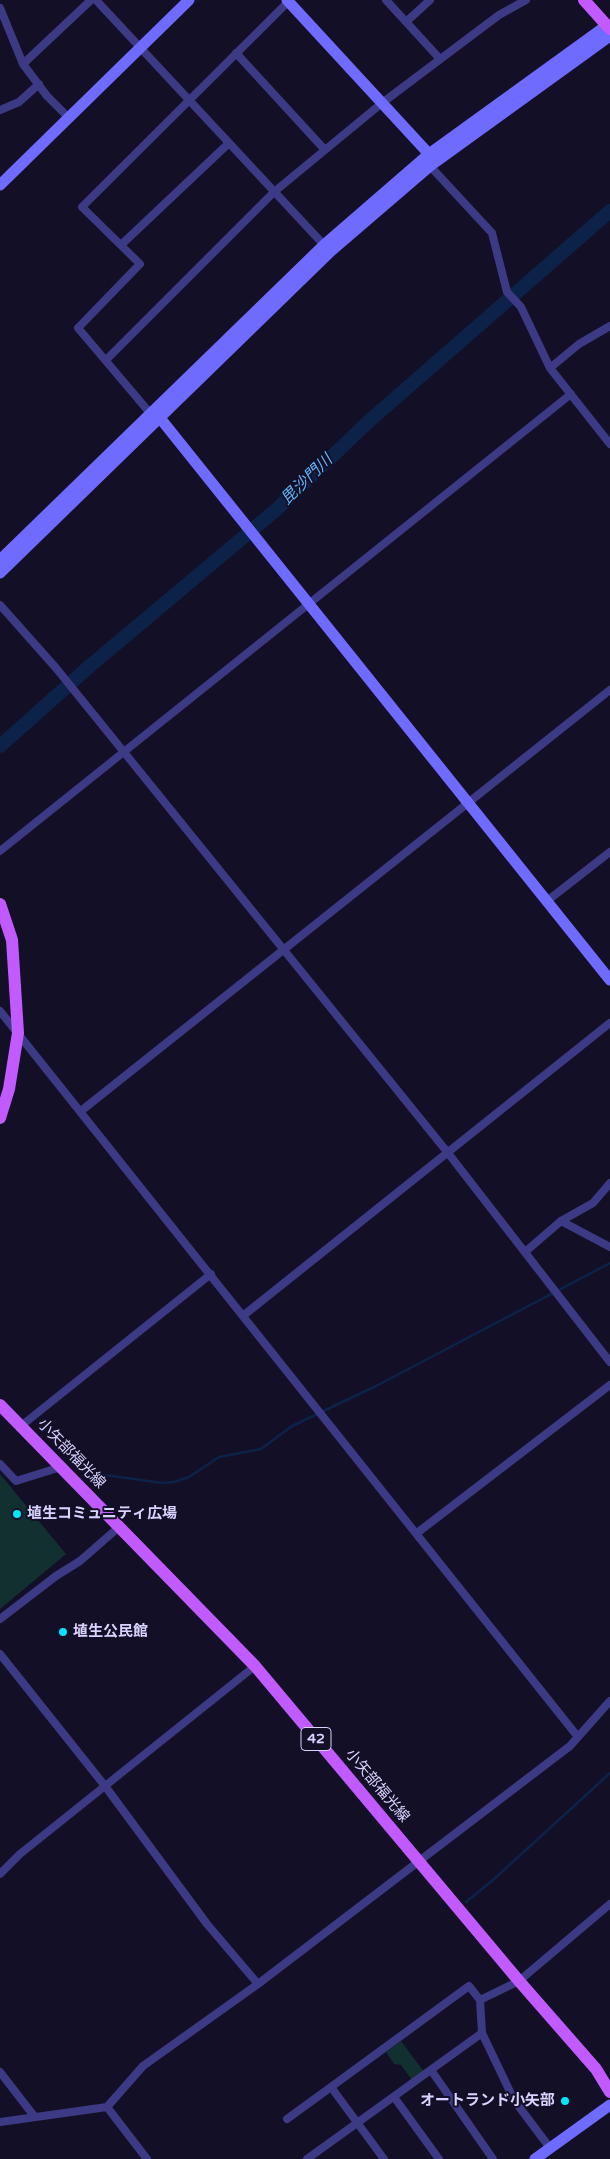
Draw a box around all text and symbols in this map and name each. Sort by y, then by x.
water label: 毘沙門川 [277,451,337,509]
street label: 小矢部福光線 [33,1415,109,1493]
place label: 埴生コミュニティ広場 [27,1505,177,1523]
marker: 埴生コミュニティ広場 [11,1508,23,1520]
place label: 埴生公民館 [73,1623,148,1641]
marker: 埴生公民館 [57,1626,69,1638]
road number: 42 [301,1728,331,1750]
street label: 小矢部福光線 [341,1746,413,1826]
place label: オートランド小矢部 [420,2092,555,2110]
marker: オートランド小矢部 [559,2095,571,2107]

